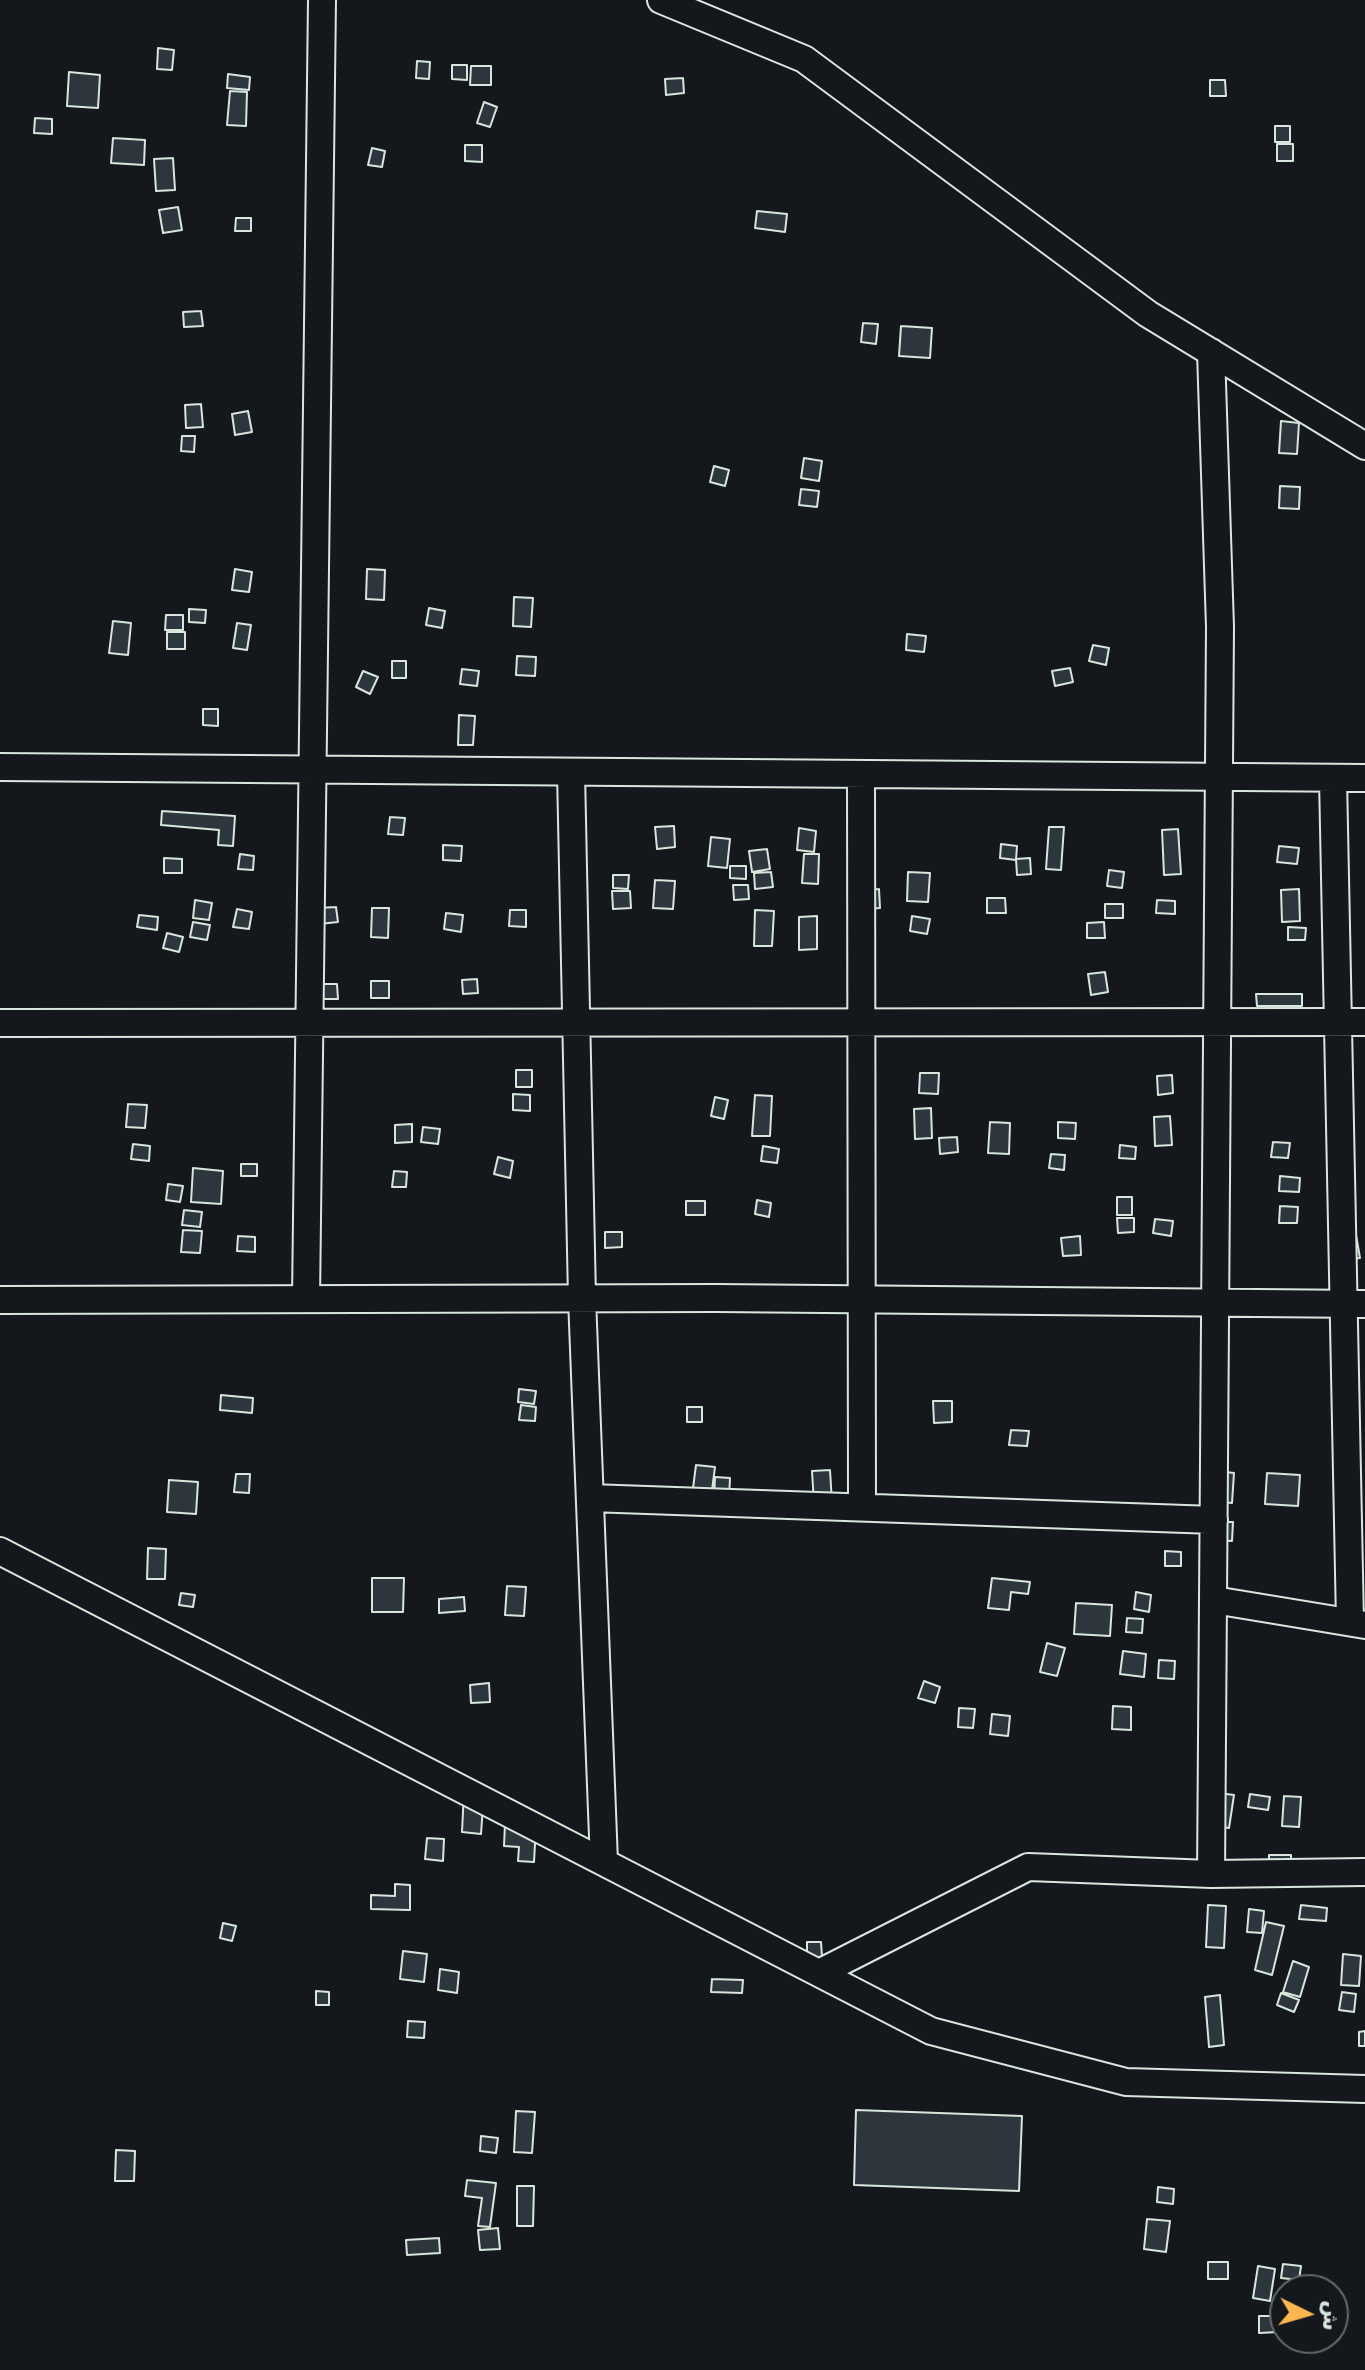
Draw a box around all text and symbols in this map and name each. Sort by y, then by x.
north arrow [1269,2274,1349,2354]
text: ش [1318,2300,1345,2332]

